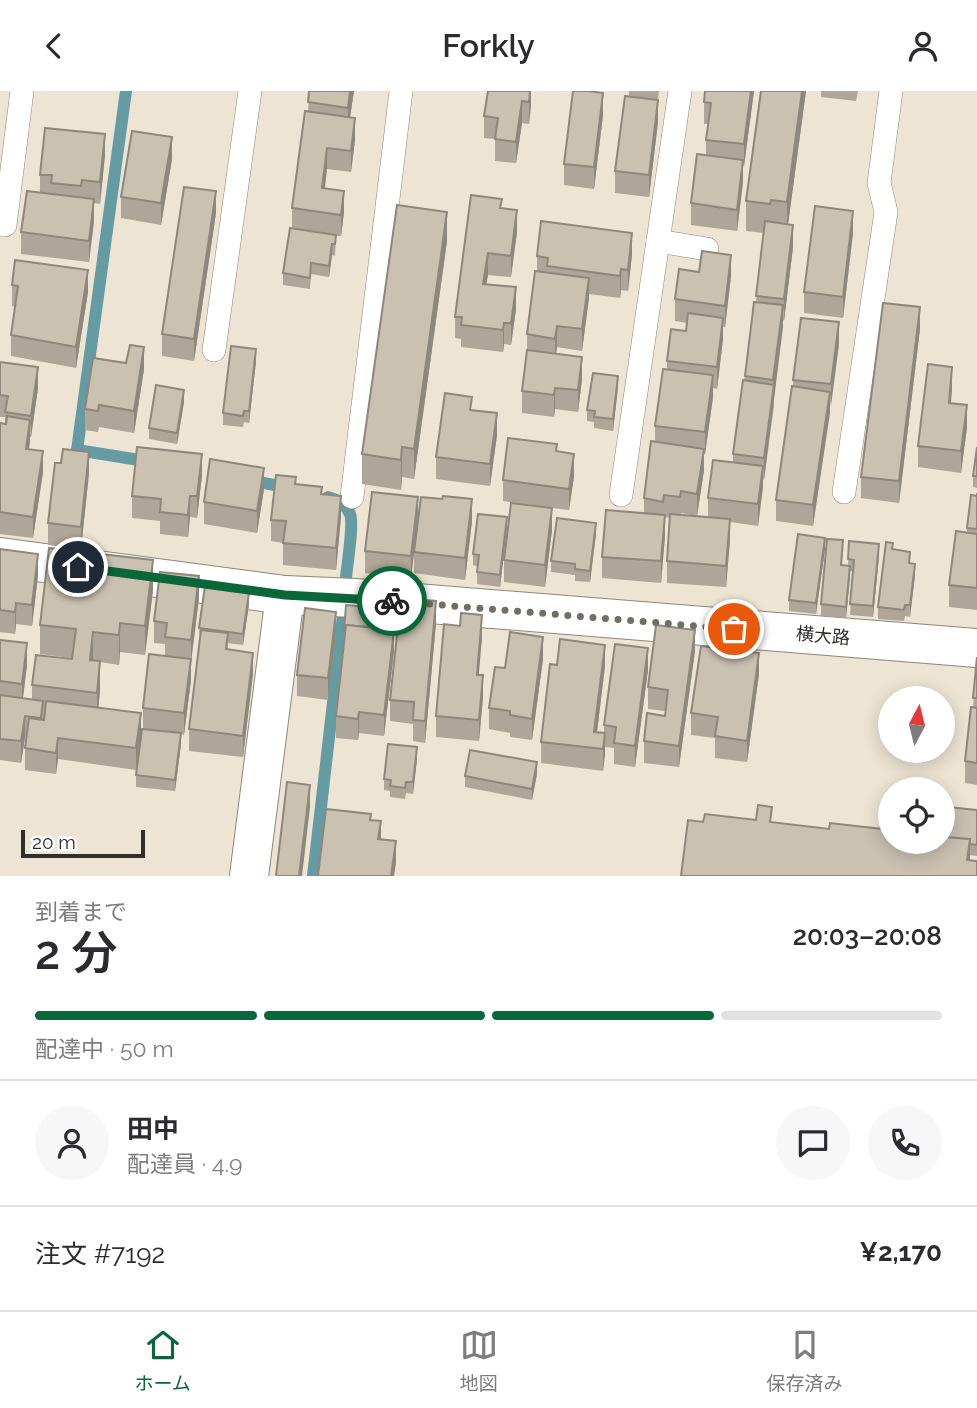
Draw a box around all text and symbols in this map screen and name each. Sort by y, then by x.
icon: back [35,27,73,65]
text: Forkly [442,27,535,64]
icon: person [904,27,942,65]
pin [48,537,108,597]
icon: home [59,548,97,586]
courier [357,566,427,636]
icon: bike [373,582,411,620]
pin [704,599,764,659]
icon: bag [715,610,753,648]
street label: 横大路 [795,623,851,648]
north arrow [878,686,956,763]
map controls [878,686,955,854]
button: locate [878,777,955,854]
scale bar [21,827,145,859]
text: 20 m [32,831,76,853]
text: 到着まで [35,898,127,925]
text: 20:03–20:08 [793,921,942,951]
text: 2 分 [35,926,118,980]
text: 配達中 · 50 m [35,1035,174,1062]
button: person [35,1106,109,1180]
button: chat [776,1106,850,1180]
button: phone [868,1106,942,1180]
text: 田中 [127,1114,179,1144]
text: 配達員 · 4.9 [127,1150,242,1177]
text: ¥2,170 [859,1237,942,1267]
text: 注文 #7192 [35,1239,165,1269]
tab: ホーム [134,1326,191,1395]
tab: 地図 [460,1326,498,1395]
tab: 保存済み [767,1326,843,1395]

